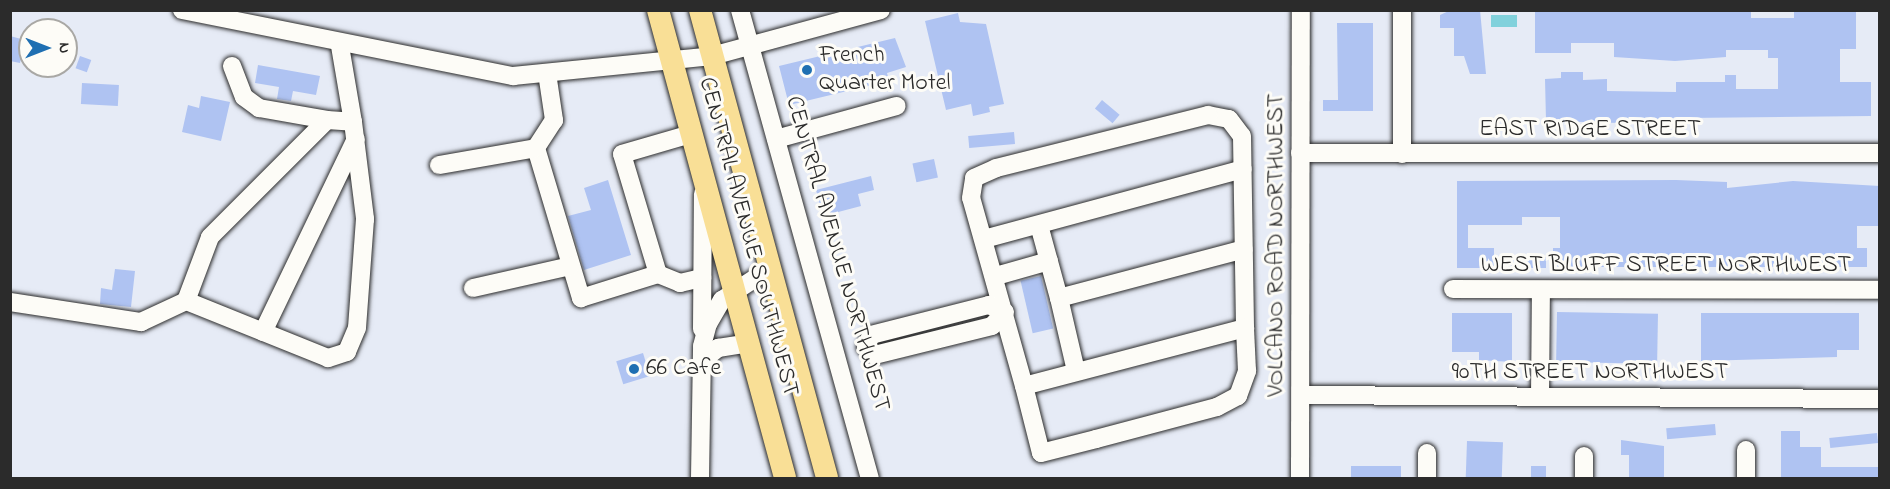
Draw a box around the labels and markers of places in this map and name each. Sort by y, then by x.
place label: French Quarter Motel [819,42,951,98]
marker: French Quarter Motel [800,63,814,77]
place label: 66 Cafe [646,355,721,383]
marker: 66 Cafe [627,362,641,376]

